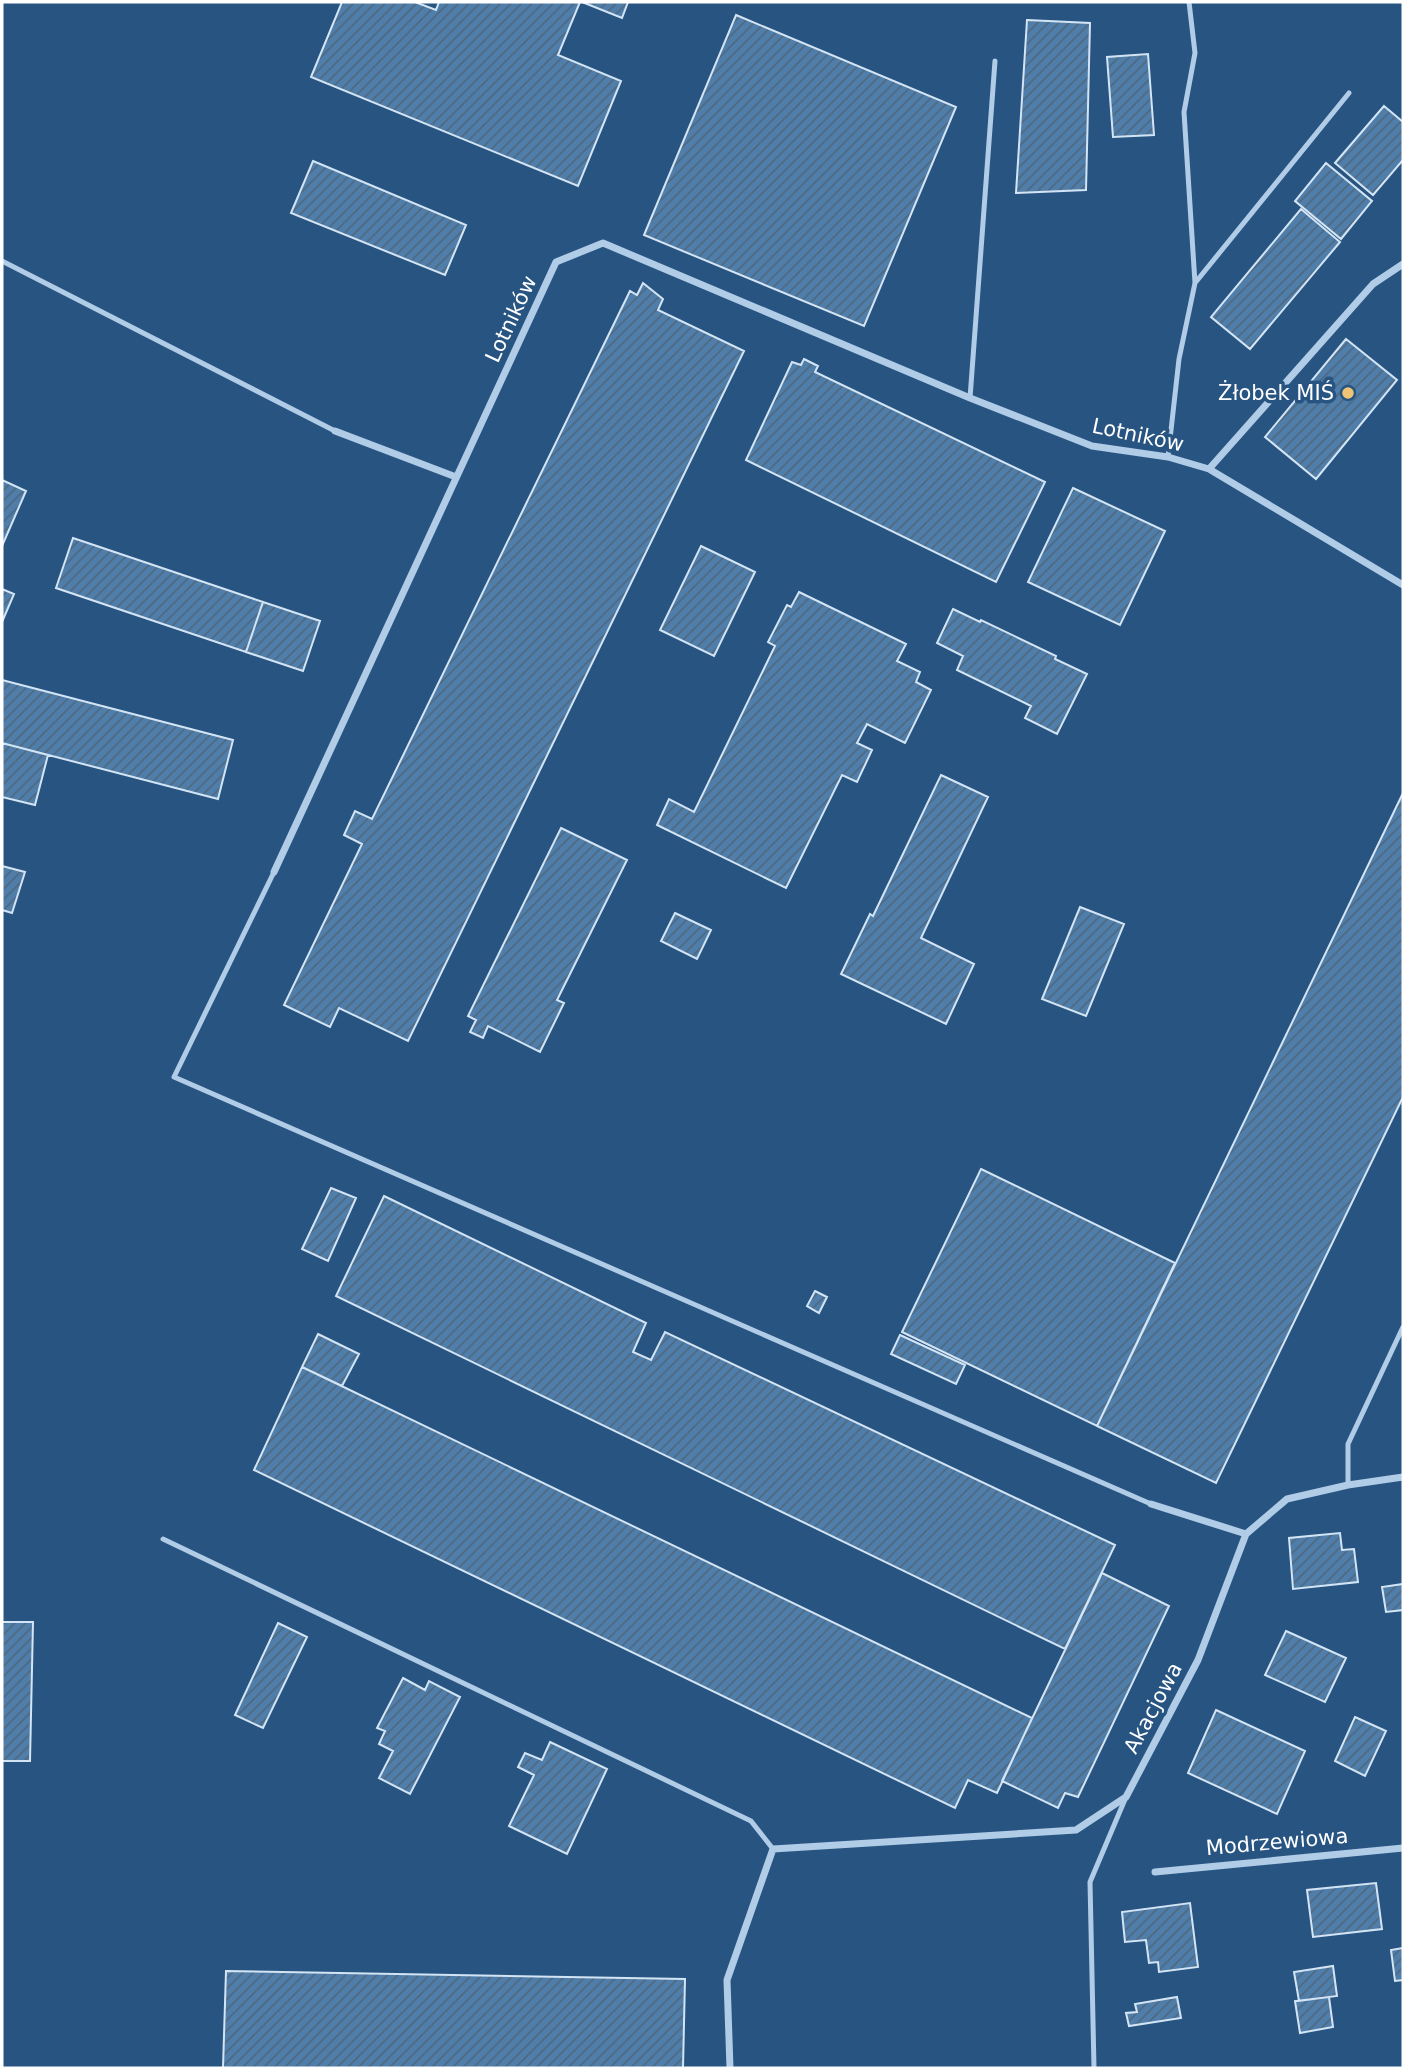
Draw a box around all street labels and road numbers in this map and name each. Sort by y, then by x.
street label: Lotników [480,272,542,366]
street label: Lotników [1090,414,1186,456]
street label: Akacjowa [1119,1659,1187,1757]
street label: Modrzewiowa [1205,1824,1349,1860]

